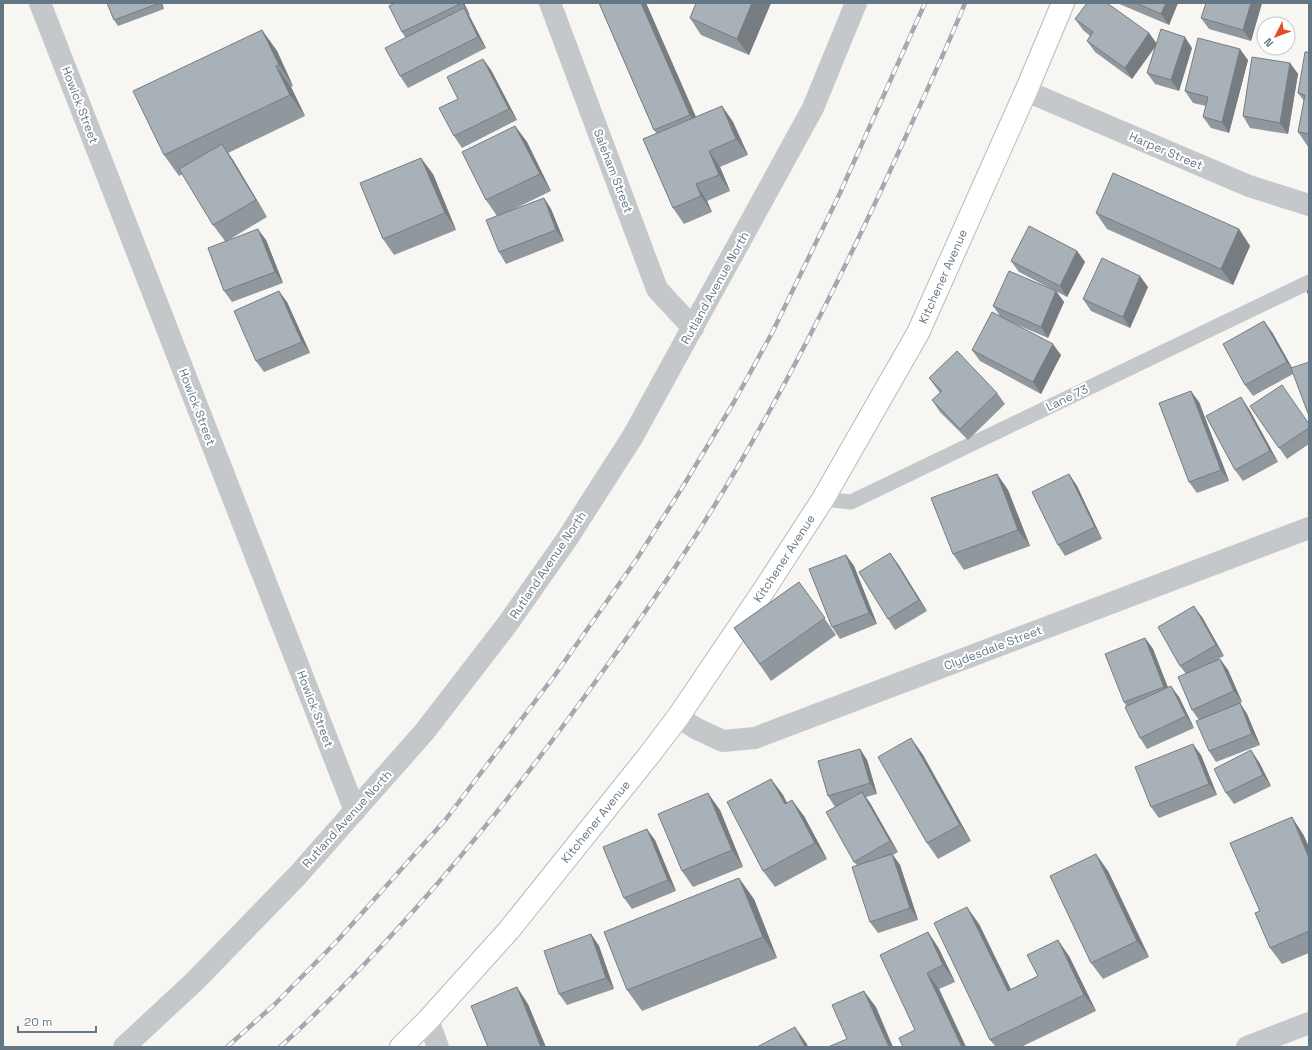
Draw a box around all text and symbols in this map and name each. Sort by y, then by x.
north arrow [1256,16,1296,56]
text: N [1261,35,1276,50]
street label: Howick Street [58,64,102,146]
street label: Saleham Street [590,127,636,215]
street label: Harper Street [1127,128,1205,174]
street label: Kitchener Avenue [915,227,971,326]
street label: Rutland Avenue North [677,229,753,347]
street label: Howick Street [175,366,219,448]
street label: Lane 73 [1043,381,1091,415]
street label: Rutland Avenue North [506,508,590,622]
street label: Kitchener Avenue [750,512,819,606]
street label: Clydesdale Street [942,622,1044,674]
street label: Howick Street [293,668,337,750]
street label: Rutland Avenue North [299,767,395,871]
street label: Kitchener Avenue [558,777,634,866]
scale bar [18,1008,96,1034]
text: 20 m [24,1014,52,1030]

